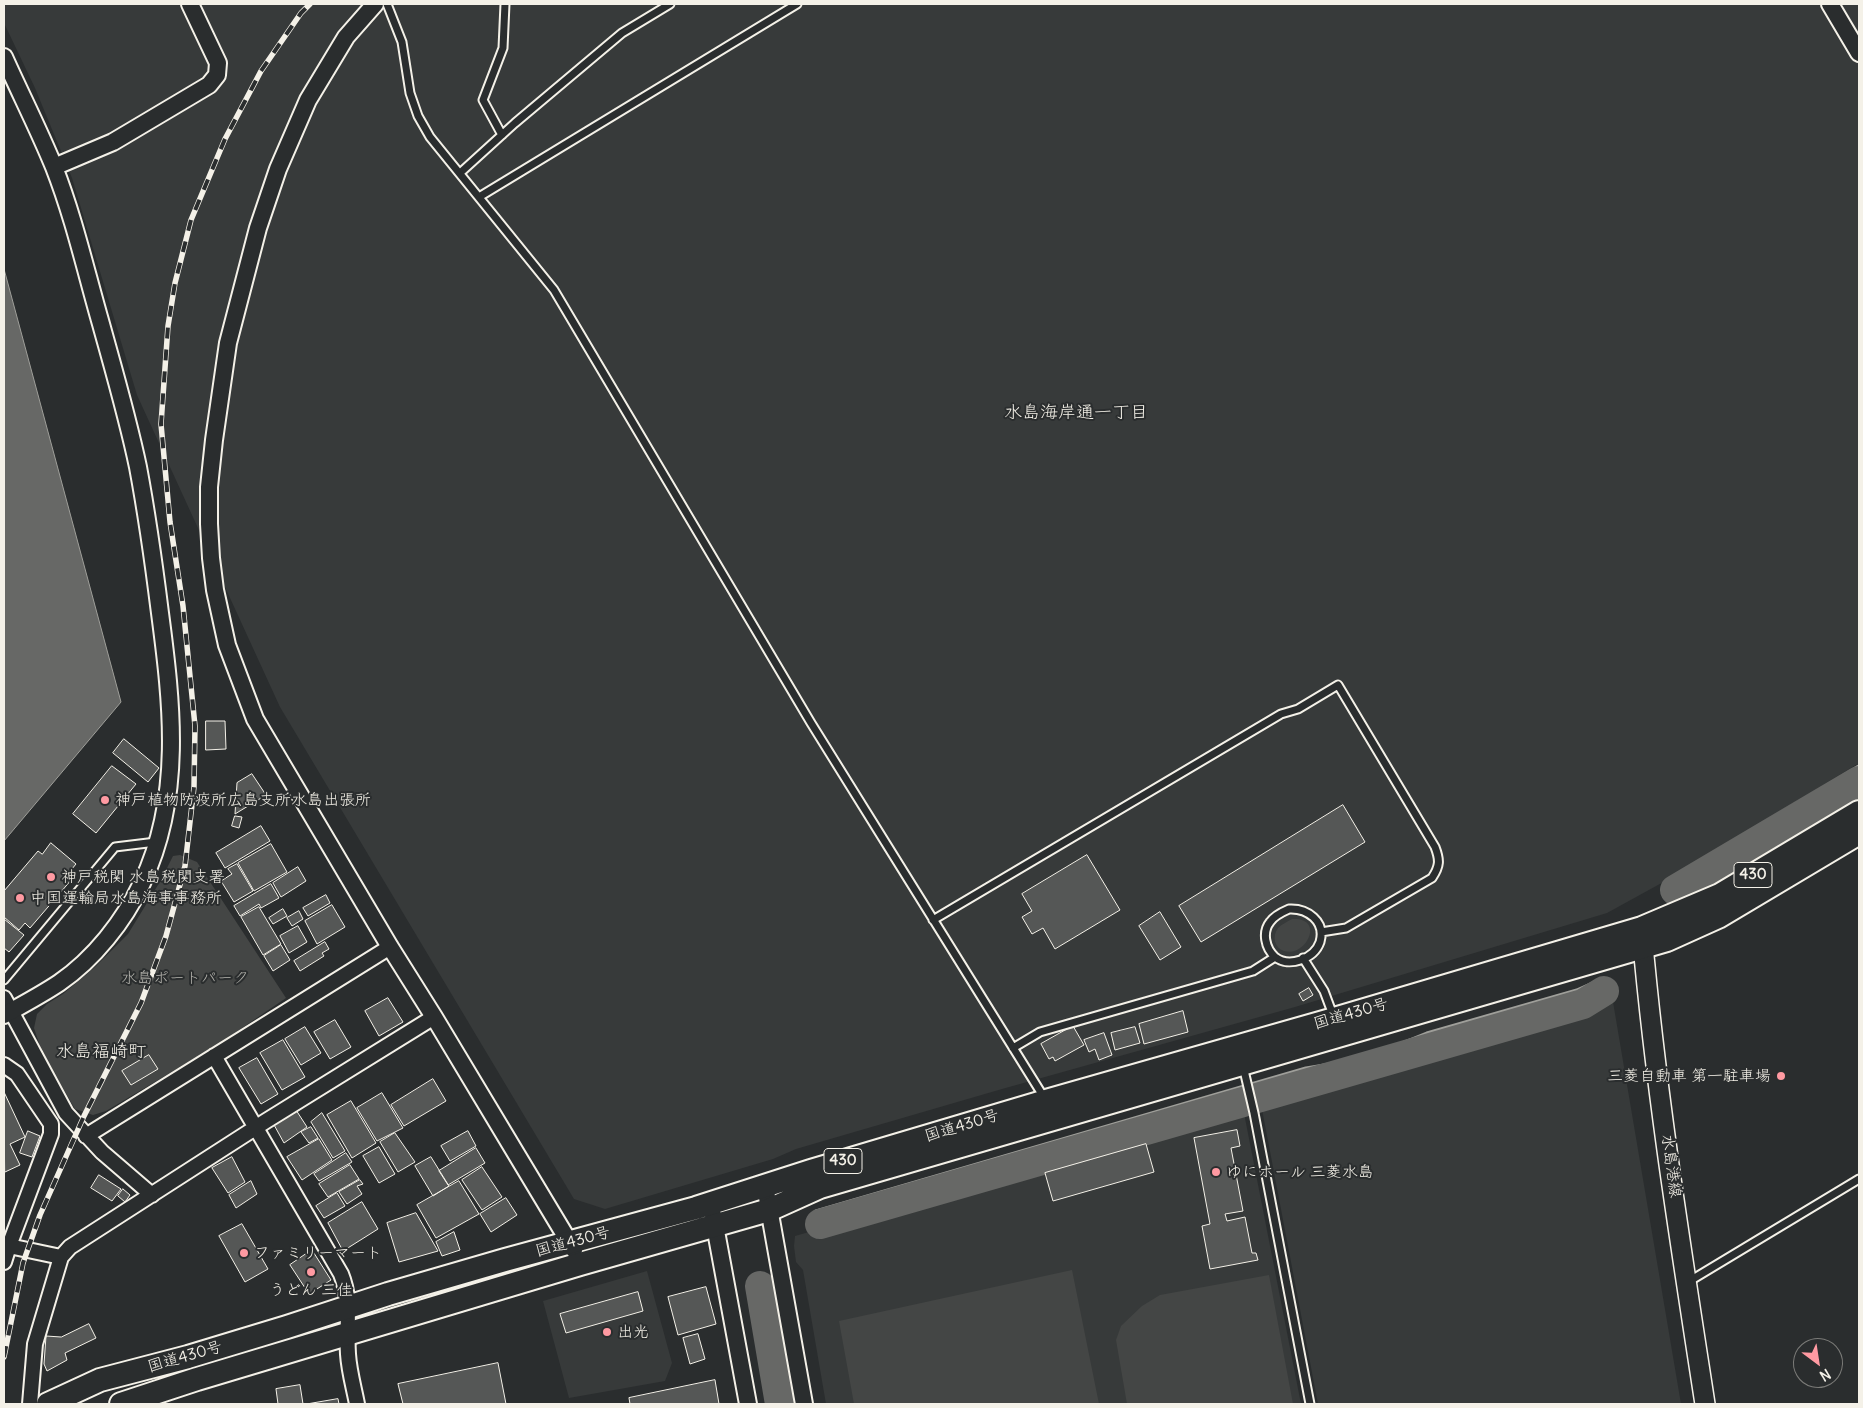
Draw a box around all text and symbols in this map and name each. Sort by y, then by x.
district label: 水島海岸通一丁目 [1004,402,1148,424]
place label: 神戸植物防疫所広島支所水島出張所 [115,790,371,810]
marker: 神戸植物防疫所広島支所水島出張所 [99,794,111,806]
road number: 430 [1734,862,1772,888]
place label: 神戸税関 水島税関支署 [61,867,225,887]
marker: 神戸税関 水島税関支署 [45,871,57,883]
place label: 中国運輸局水島海事事務所 [30,888,222,908]
marker: 中国運輸局水島海事事務所 [14,892,26,904]
park label: 水島ポートパーク [121,968,249,988]
street label: 国道430号 [1311,994,1391,1034]
district label: 水島福崎町 [56,1041,146,1063]
place label: 三菱自動車 第一駐車場 [1607,1066,1771,1086]
marker: 三菱自動車 第一駐車場 [1775,1070,1787,1082]
street label: 国道430号 [922,1106,1002,1146]
street label: 水島港線 [1657,1133,1685,1199]
road number: 430 [824,1148,862,1174]
place label: ゆにホール 三菱水島 [1226,1162,1374,1182]
marker: ゆにホール 三菱水島 [1210,1166,1222,1178]
street label: 国道430号 [533,1223,613,1261]
place label: ファミリーマート [254,1243,382,1263]
marker: ファミリーマート [238,1247,250,1259]
marker: うどん 三佳 [305,1266,317,1278]
place label: うどん 三佳 [269,1280,353,1300]
place label: 出光 [617,1322,649,1342]
marker: 出光 [601,1326,613,1338]
street label: 国道430号 [145,1337,225,1377]
north arrow [1793,1338,1843,1388]
text: N [1816,1365,1834,1385]

